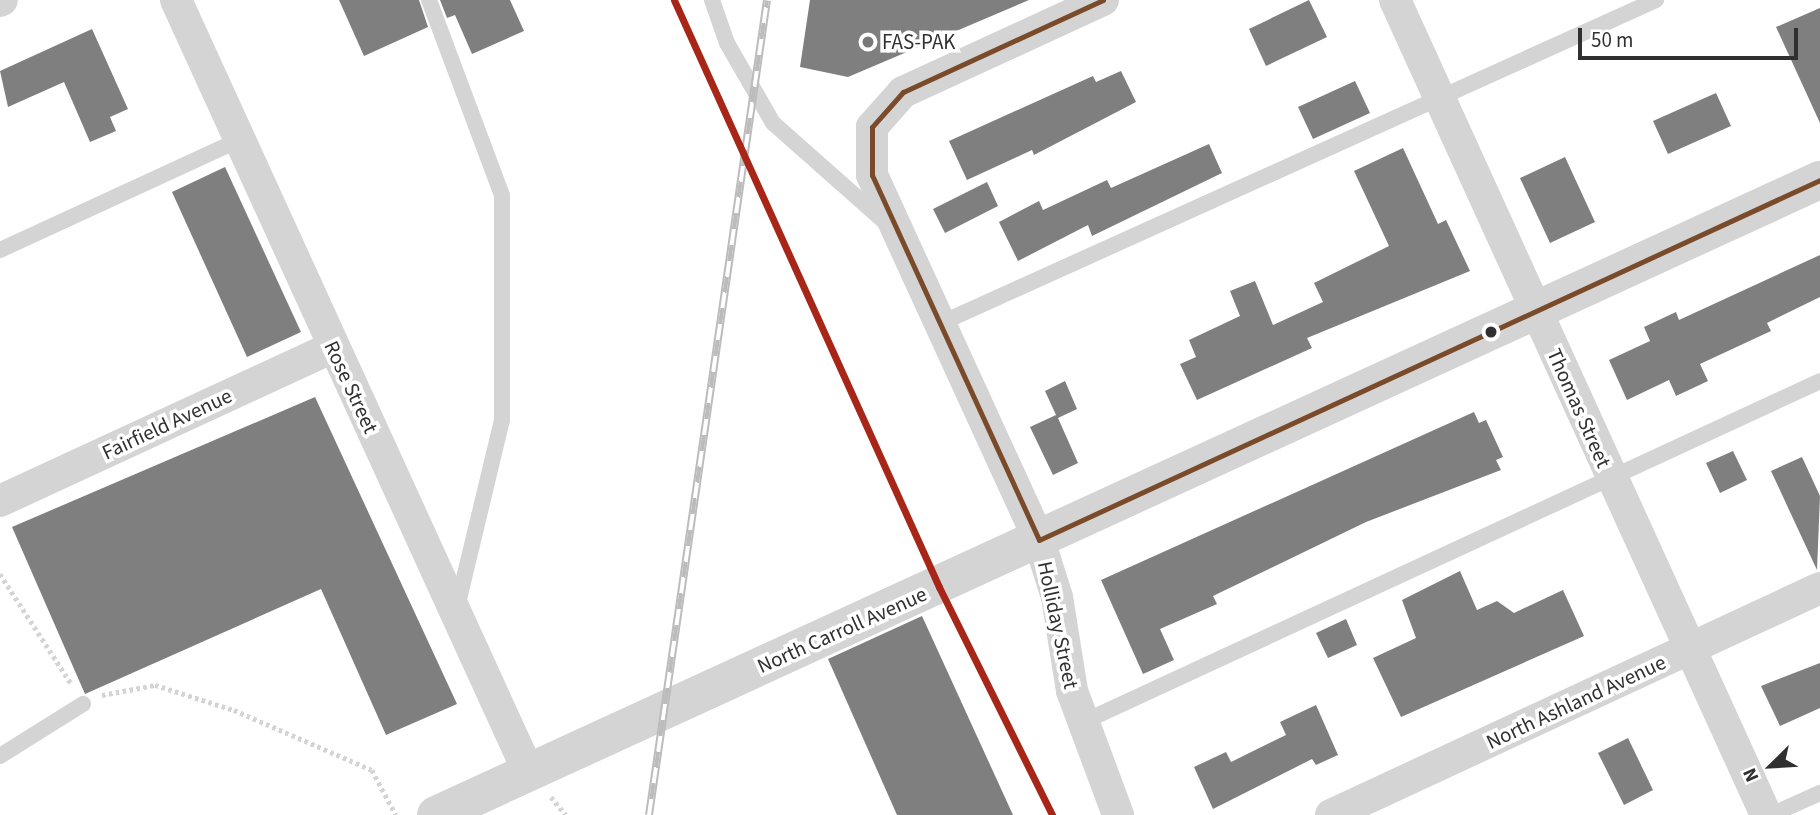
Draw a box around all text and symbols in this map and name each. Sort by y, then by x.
scale bar [1582,14,1802,58]
text: 50 m [1591,25,1633,55]
place label: FAS-PAK [882,29,955,55]
marker: FAS-PAK [860,34,876,50]
unlabelled marker [1484,325,1498,339]
street label: Rose Street [319,337,383,437]
street label: Thomas Street [1542,345,1616,471]
street label: Fairfield Avenue [98,383,236,465]
street label: Holliday Street [1032,559,1084,691]
street label: North Carroll Avenue [753,581,931,679]
street label: North Ashland Avenue [1482,649,1670,755]
north arrow [1736,731,1806,801]
text: N [1736,763,1766,786]

